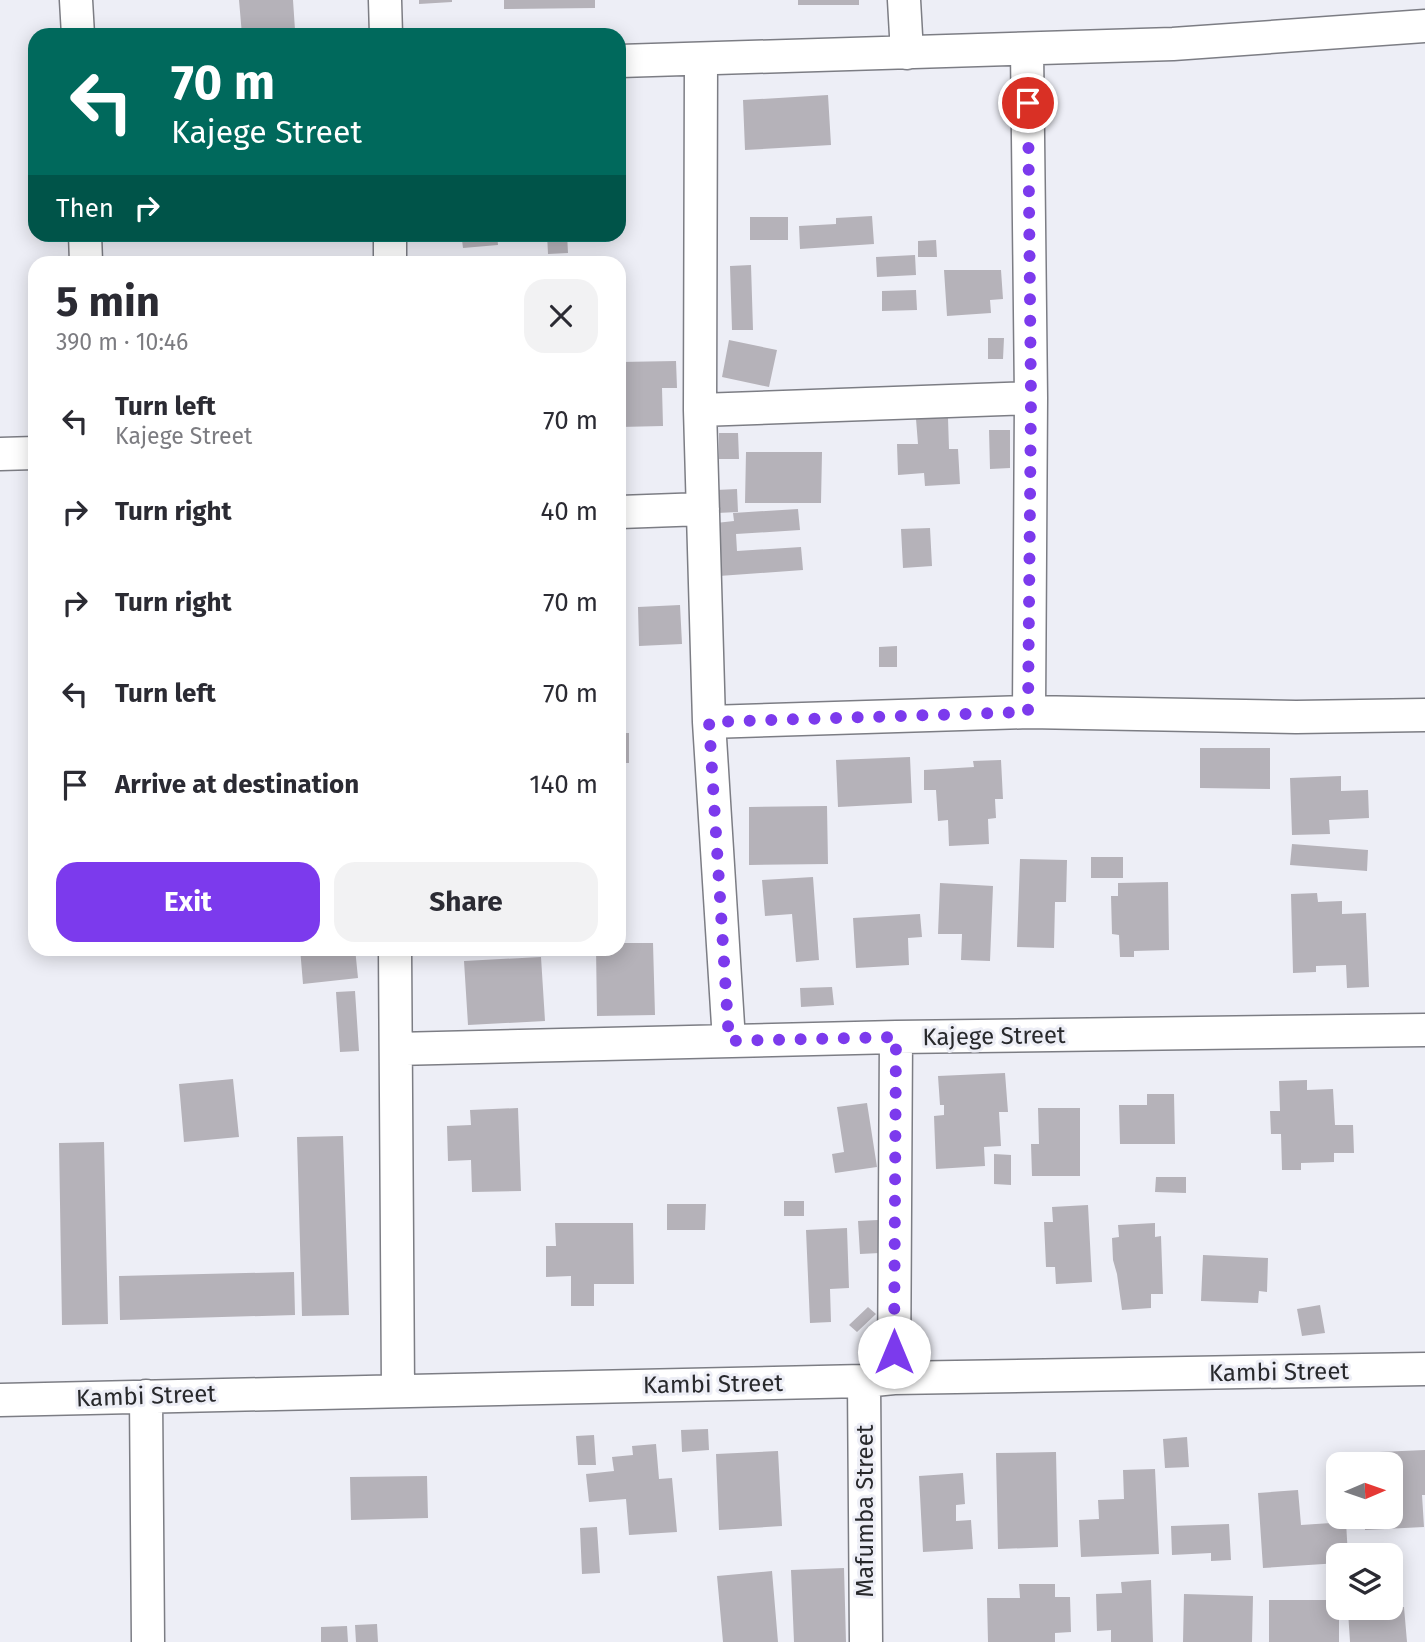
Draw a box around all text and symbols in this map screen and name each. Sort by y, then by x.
text: 70 m [171,53,275,112]
icon: left [56,56,147,147]
pin [998,73,1058,133]
icon: arrive [1009,84,1047,122]
text: Kajege Street [171,113,362,151]
icon: right [128,189,166,227]
text: Then [56,193,114,224]
text: 5 min [56,277,160,327]
button: close [524,279,598,353]
text: 390 m · 10:46 [56,328,188,356]
text: Turn left [115,391,216,422]
icon: left [56,402,94,440]
text: 70 m [543,405,598,436]
text: Kajege Street [115,422,252,450]
icon: right [56,493,94,531]
text: Turn right [115,496,232,527]
text: 40 m [540,496,598,527]
icon: right [56,584,94,622]
text: Turn right [115,587,232,618]
text: 70 m [543,587,598,618]
icon: left [56,675,94,713]
text: Turn left [115,678,216,709]
text: 70 m [543,678,598,709]
icon: arrive [56,766,94,804]
text: Arrive at destination [115,769,359,800]
text: 140 m [529,769,598,800]
button: Exit [56,862,320,942]
button: Share [334,862,598,942]
street label: Kajege Street [922,1021,1066,1051]
position arrow [857,1315,931,1389]
street label: Kambi Street [1209,1357,1350,1387]
street label: Kambi Street [643,1369,784,1399]
street label: Kambi Street [76,1380,217,1412]
street label: Mafumba Street [851,1424,879,1597]
north arrow [1326,1452,1404,1530]
map controls [1326,1452,1403,1620]
button: layers [1326,1543,1403,1620]

